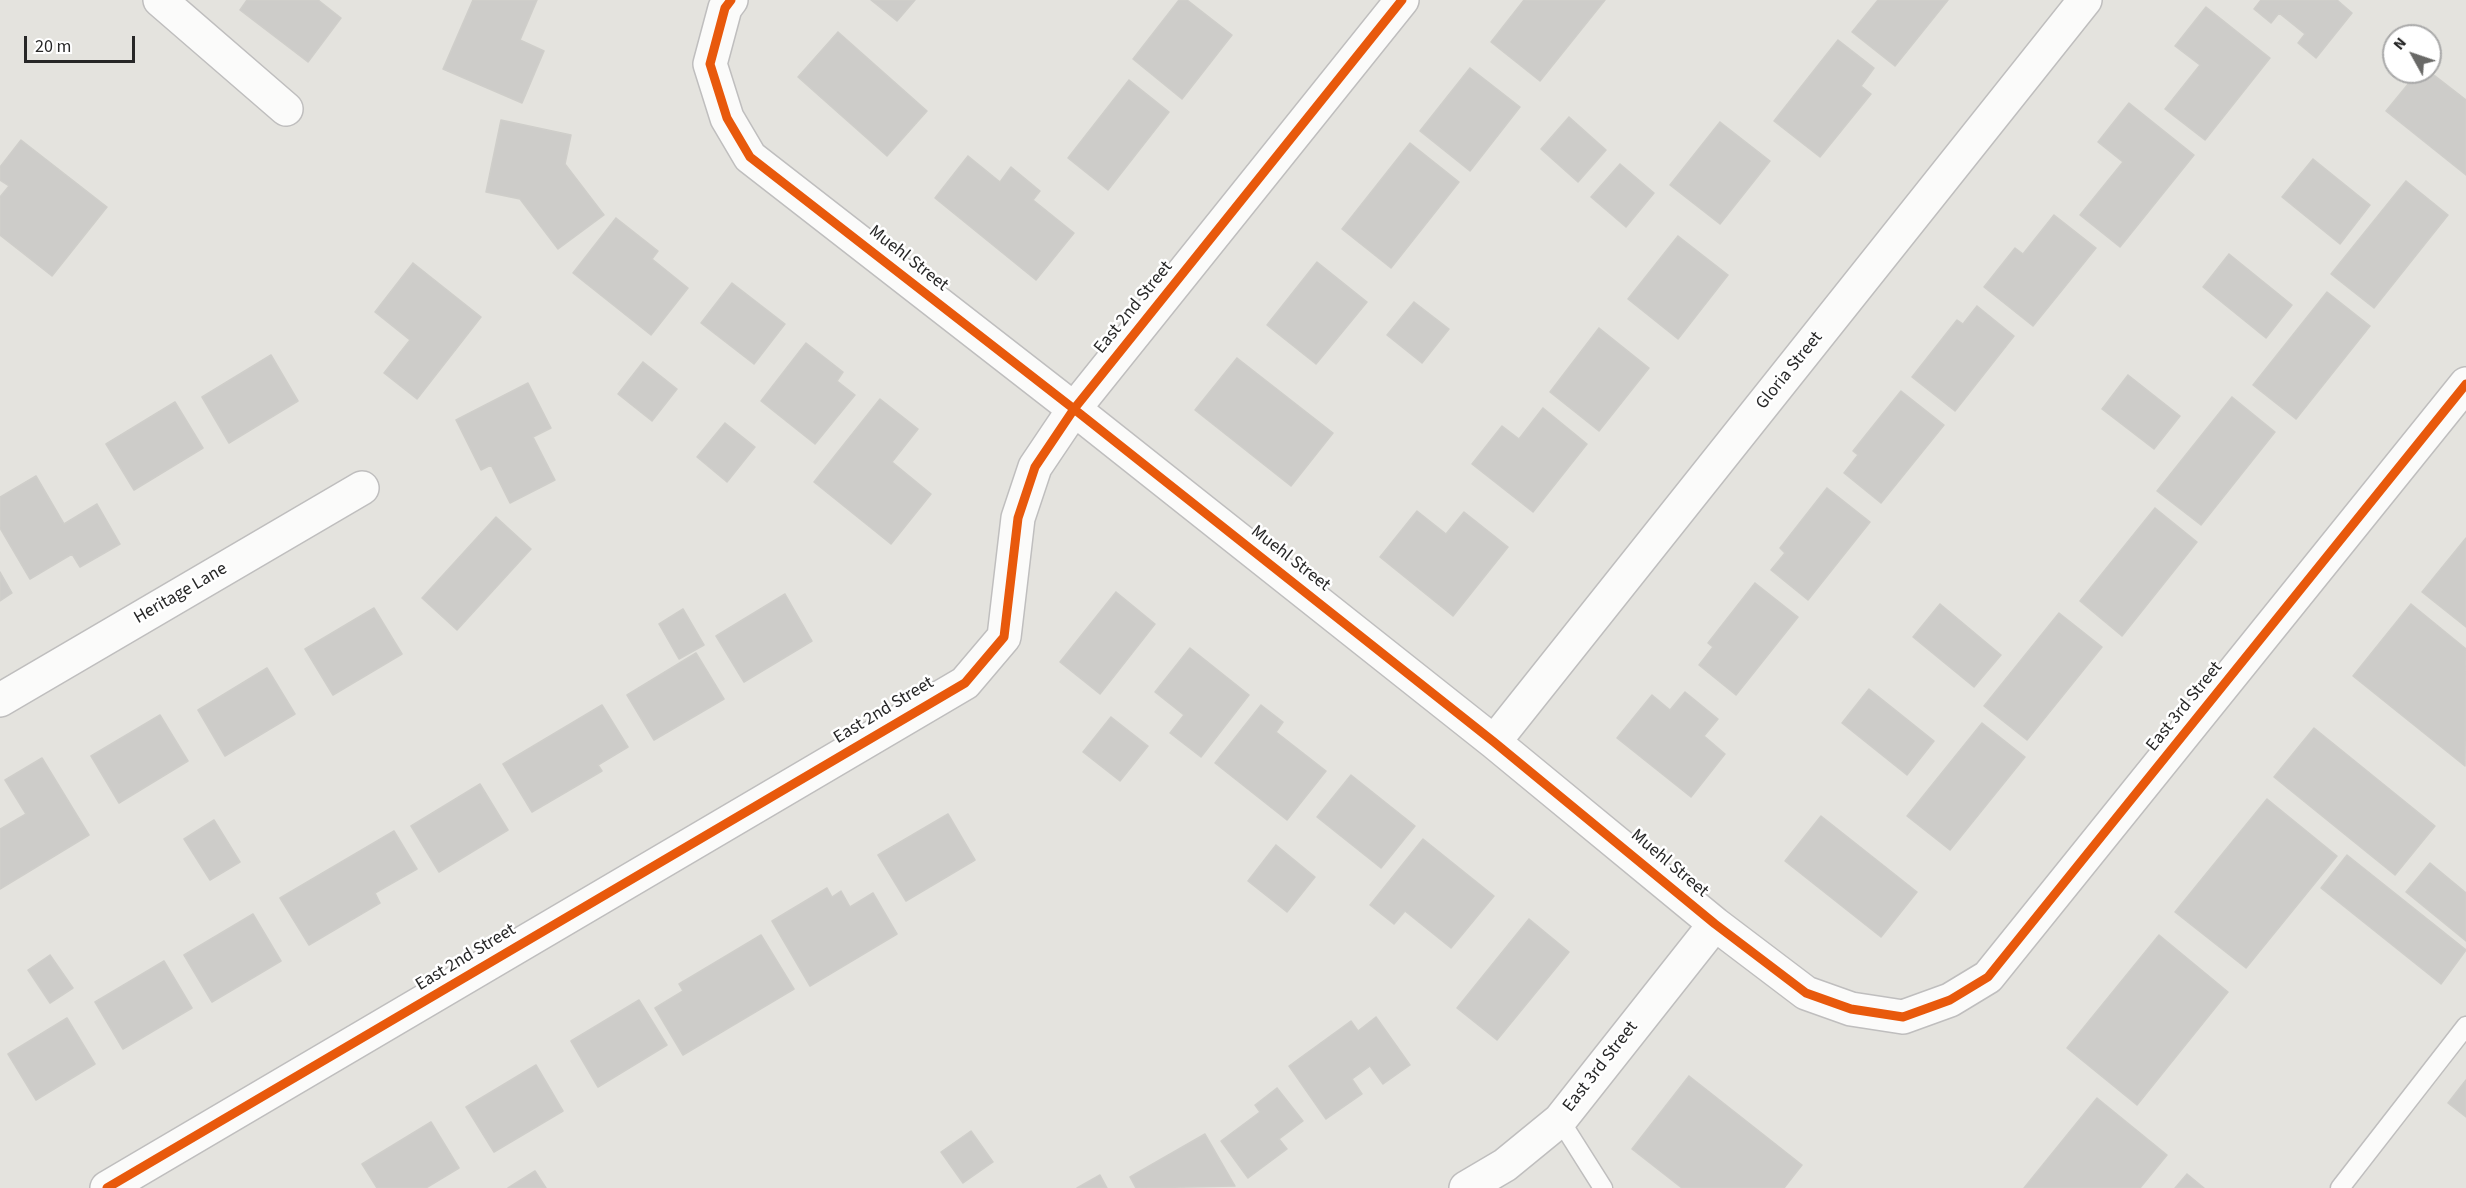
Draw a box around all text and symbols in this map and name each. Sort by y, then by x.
scale bar [27,24,138,62]
north arrow [2382,24,2442,84]
text: N [2388,33,2412,55]
text: 20 m [35,34,71,59]
street label: Muehl Street [864,221,952,297]
street label: East 2nd Street [1090,257,1178,359]
street label: Gloria Street [1752,328,1828,414]
street label: Muehl Street [1246,521,1334,597]
street label: Heritage Lane [131,559,231,629]
street label: East 3rd Street [2142,658,2228,756]
street label: East 2nd Street [830,673,938,749]
street label: Muehl Street [1626,825,1712,903]
street label: East 2nd Street [412,920,520,996]
street label: East 3rd Street [1559,1017,1643,1117]

